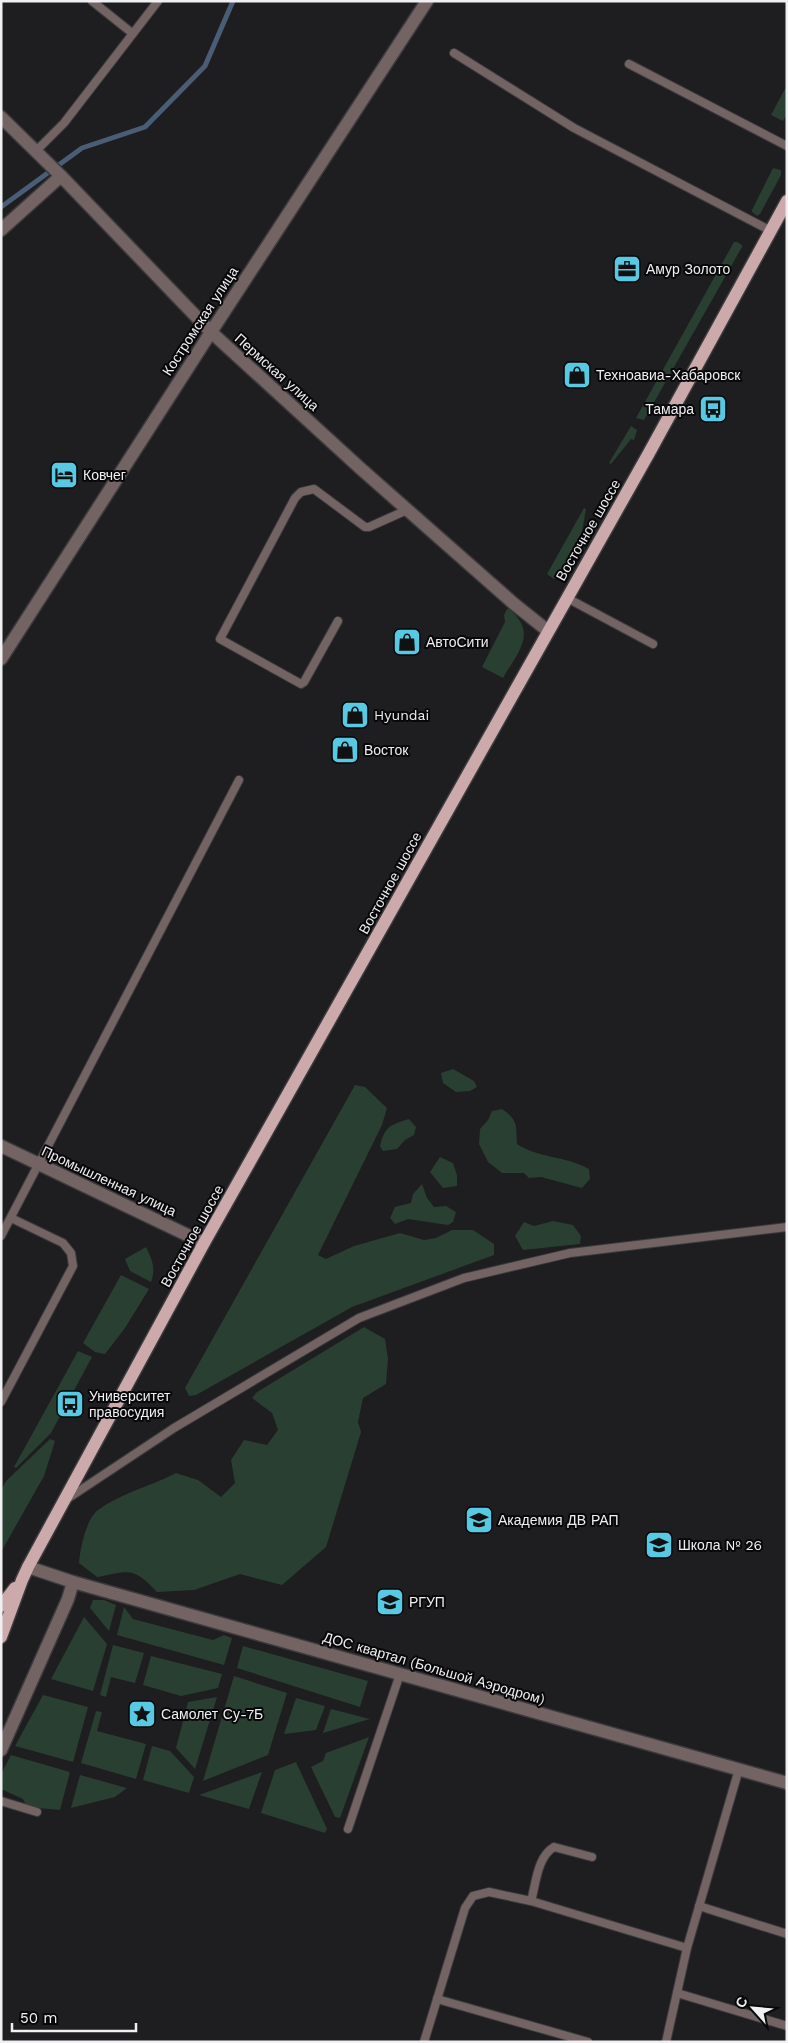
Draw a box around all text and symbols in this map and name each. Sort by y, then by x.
office icon: Амур Золото [612,254,642,284]
place label: Амур Золото [646,261,731,277]
street label: Костромская улица [159,263,241,378]
street label: Пермская улица [232,330,322,414]
shop icon: Техноавиа-Хабаровск [562,360,592,390]
place label: Техноавиа-Хабаровск [596,367,741,383]
bus stop icon: Тамара [698,394,728,424]
place label: Тамара [645,401,694,417]
hotel icon: Ковчег [49,460,79,490]
place label: Ковчег [83,467,126,483]
street label: Восточное шоссе [553,476,624,583]
shop icon: АвтоСити [392,627,422,657]
place label: АвтоСити [426,634,489,650]
shop icon: Hyundai [340,700,370,730]
place label: Hyundai [374,707,429,723]
shop icon: Восток [330,735,360,765]
place label: Восток [364,742,409,758]
street label: Восточное шоссе [355,829,425,937]
street label: Промышленная улица [39,1143,179,1219]
street label: Восточное шоссе [157,1182,227,1290]
place label: Университет правосудия [89,1388,171,1420]
bus stop icon: Университет правосудия [55,1389,85,1419]
school or university icon: Академия ДВ РАП [464,1505,494,1535]
place label: Академия ДВ РАП [498,1512,619,1528]
school or university icon: Школа № 26 [644,1530,674,1560]
place label: Школа № 26 [678,1537,762,1553]
school or university icon: РГУП [375,1587,405,1617]
place label: РГУП [409,1594,445,1610]
street label: ДОС квартал (Большой Аэродром) [321,1629,547,1707]
place icon: Самолет Су-7Б [127,1699,157,1729]
place label: Самолет Су-7Б [161,1706,263,1722]
north arrow [728,1983,778,2033]
text: С [732,1994,751,2010]
scale bar [12,2000,136,2032]
text: 50 m [20,2009,57,2027]

